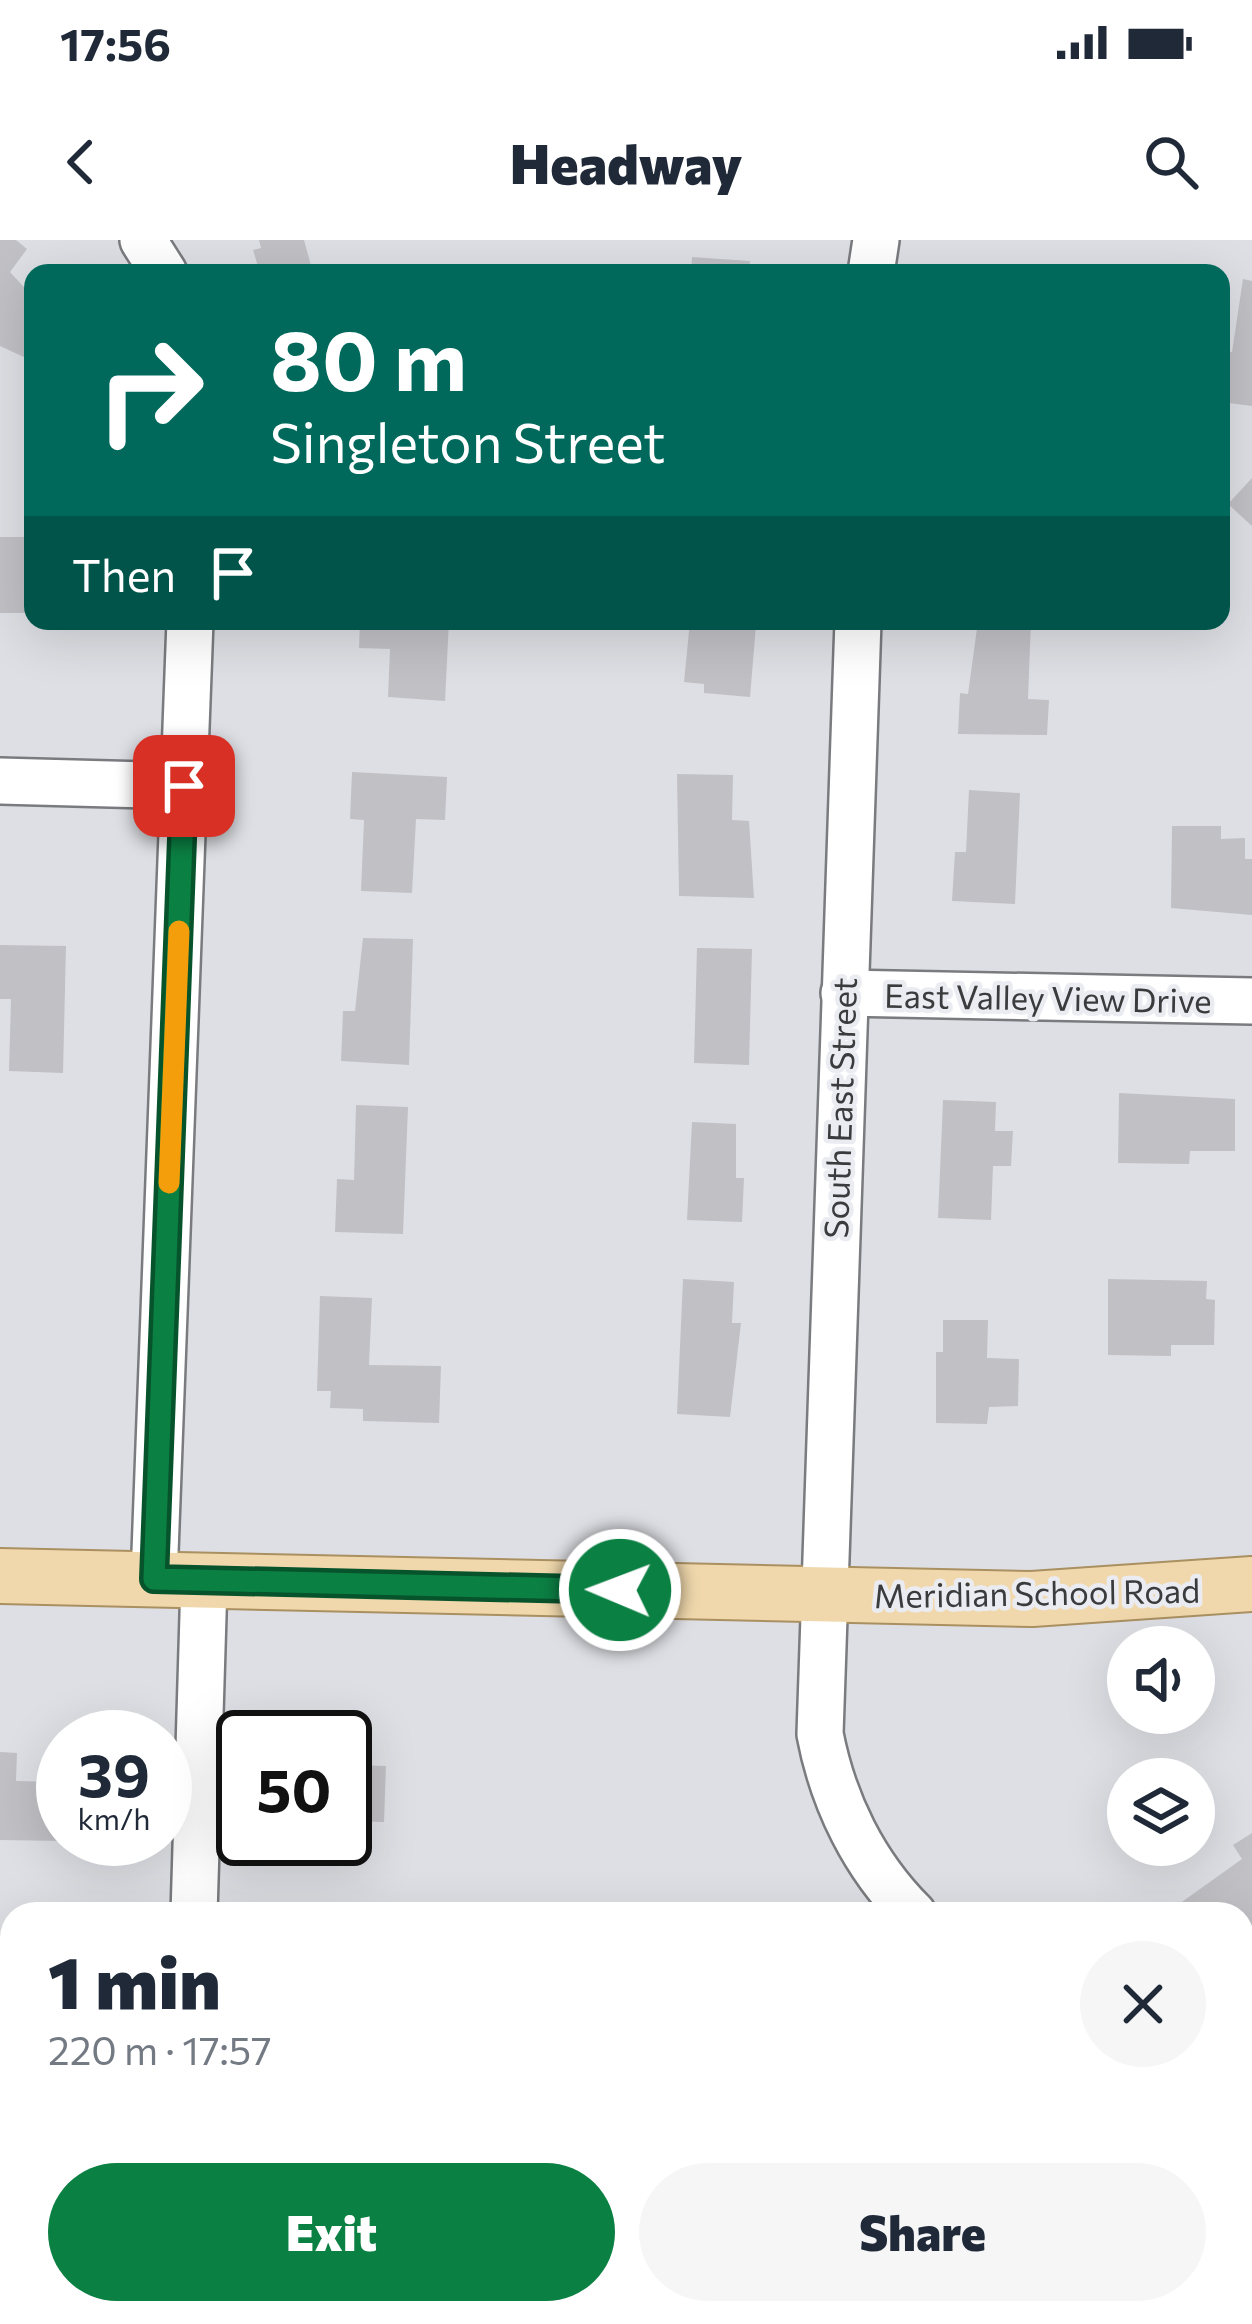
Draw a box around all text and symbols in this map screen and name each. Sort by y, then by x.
text: 17:56 [60,15,171,70]
icon: back [48,129,114,195]
text: Headway [510,129,742,195]
icon: search [1138,129,1204,195]
text: 80 m [270,306,467,408]
icon: right [72,312,228,468]
text: Singleton Street [270,408,666,474]
icon: arrive [200,540,266,606]
text: Then [72,546,176,601]
pin [133,735,235,837]
icon: arrive [151,753,217,819]
street label: East Valley View Drive [884,974,1212,1020]
street label: South East Street [814,977,864,1239]
position arrow [557,1527,683,1653]
street label: Meridian School Road [873,1569,1201,1615]
map controls [1107,1626,1215,1866]
button: sound [1107,1626,1215,1734]
speed limit sign: 50 [216,1710,372,1866]
text: 39 [78,1736,150,1809]
button: layers [1107,1758,1215,1866]
text: km/h [78,1799,150,1836]
text: 1 min [48,1936,221,2024]
button: close [1080,1941,1206,2067]
text: 220 m · 17:57 [48,2025,272,2073]
button: Exit [48,2163,615,2301]
button: Share [639,2163,1206,2301]

